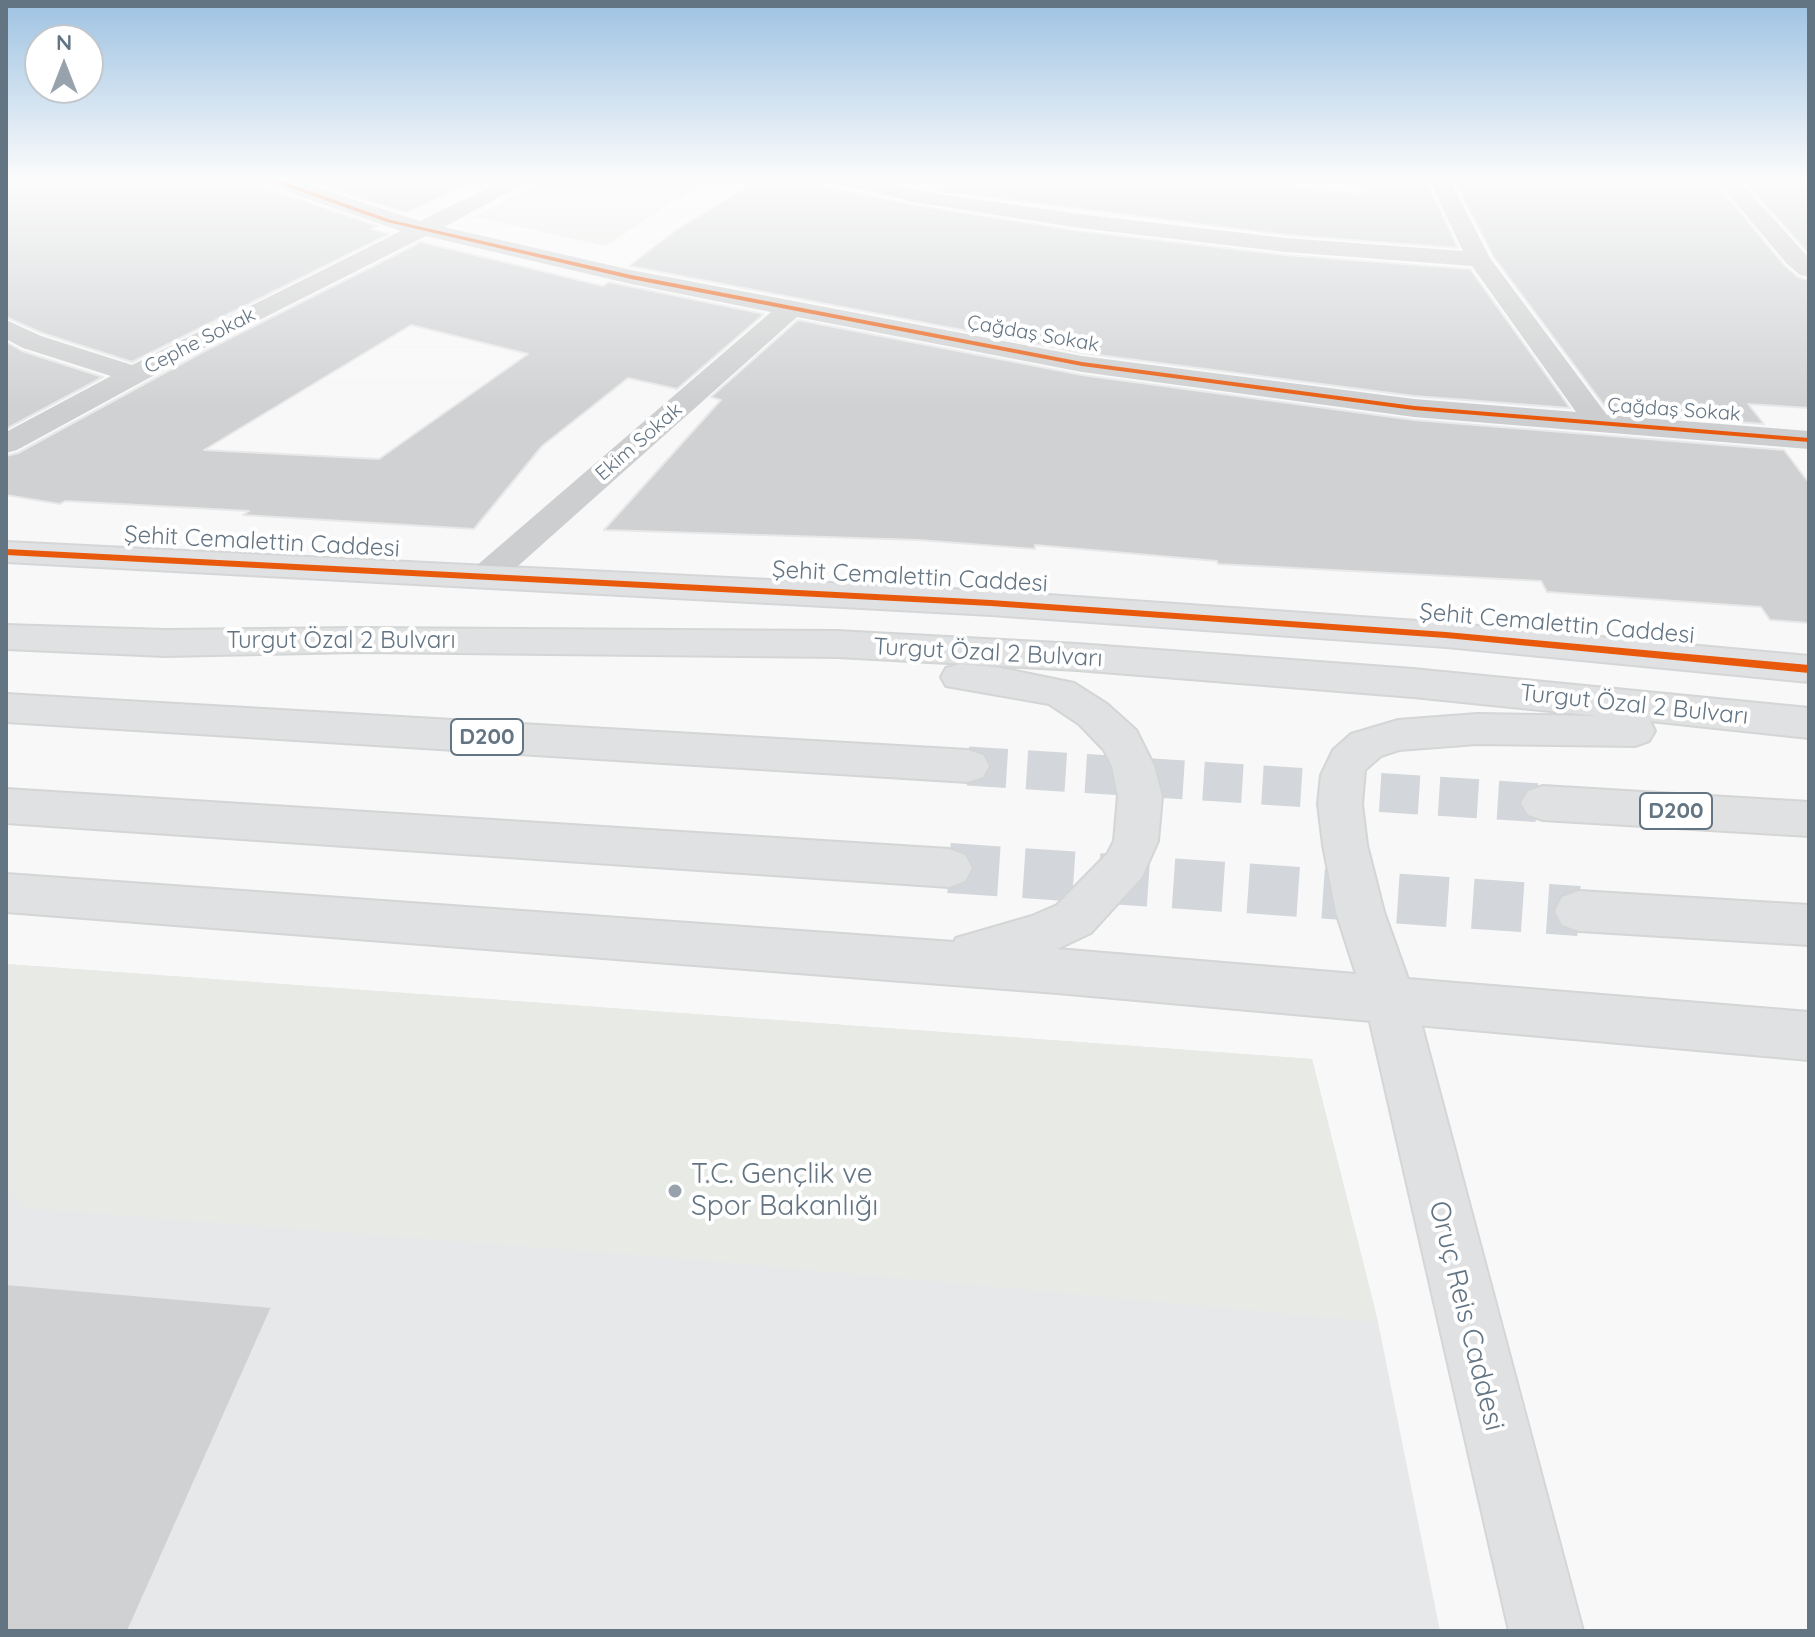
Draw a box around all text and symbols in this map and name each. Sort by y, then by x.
north arrow [24,24,104,104]
text: N [56,28,72,56]
street label: Cephe Sokak [140,303,260,379]
street label: Çağdaş Sokak [965,311,1101,357]
street label: Çağdaş Sokak [1607,393,1741,427]
street label: Ekim Sokak [591,398,687,486]
street label: Şehit Cemalettin Caddesi [123,520,401,564]
street label: Şehit Cemalettin Caddesi [771,555,1049,599]
street label: Şehit Cemalettin Caddesi [1418,598,1696,650]
street label: Turgut Özal 2 Bulvarı [226,627,456,655]
street label: Turgut Özal 2 Bulvarı [873,633,1103,673]
street label: Turgut Özal 2 Bulvarı [1518,679,1750,731]
road number: D200 [451,719,523,755]
road number: D200 [1640,793,1712,829]
place label: T.C. Gençlik ve Spor Bakanlığı [691,1158,878,1224]
marker: T.C. Gençlik ve Spor Bakanlığı [666,1182,684,1200]
street label: Oruç Reis Caddesi [1421,1198,1511,1434]

